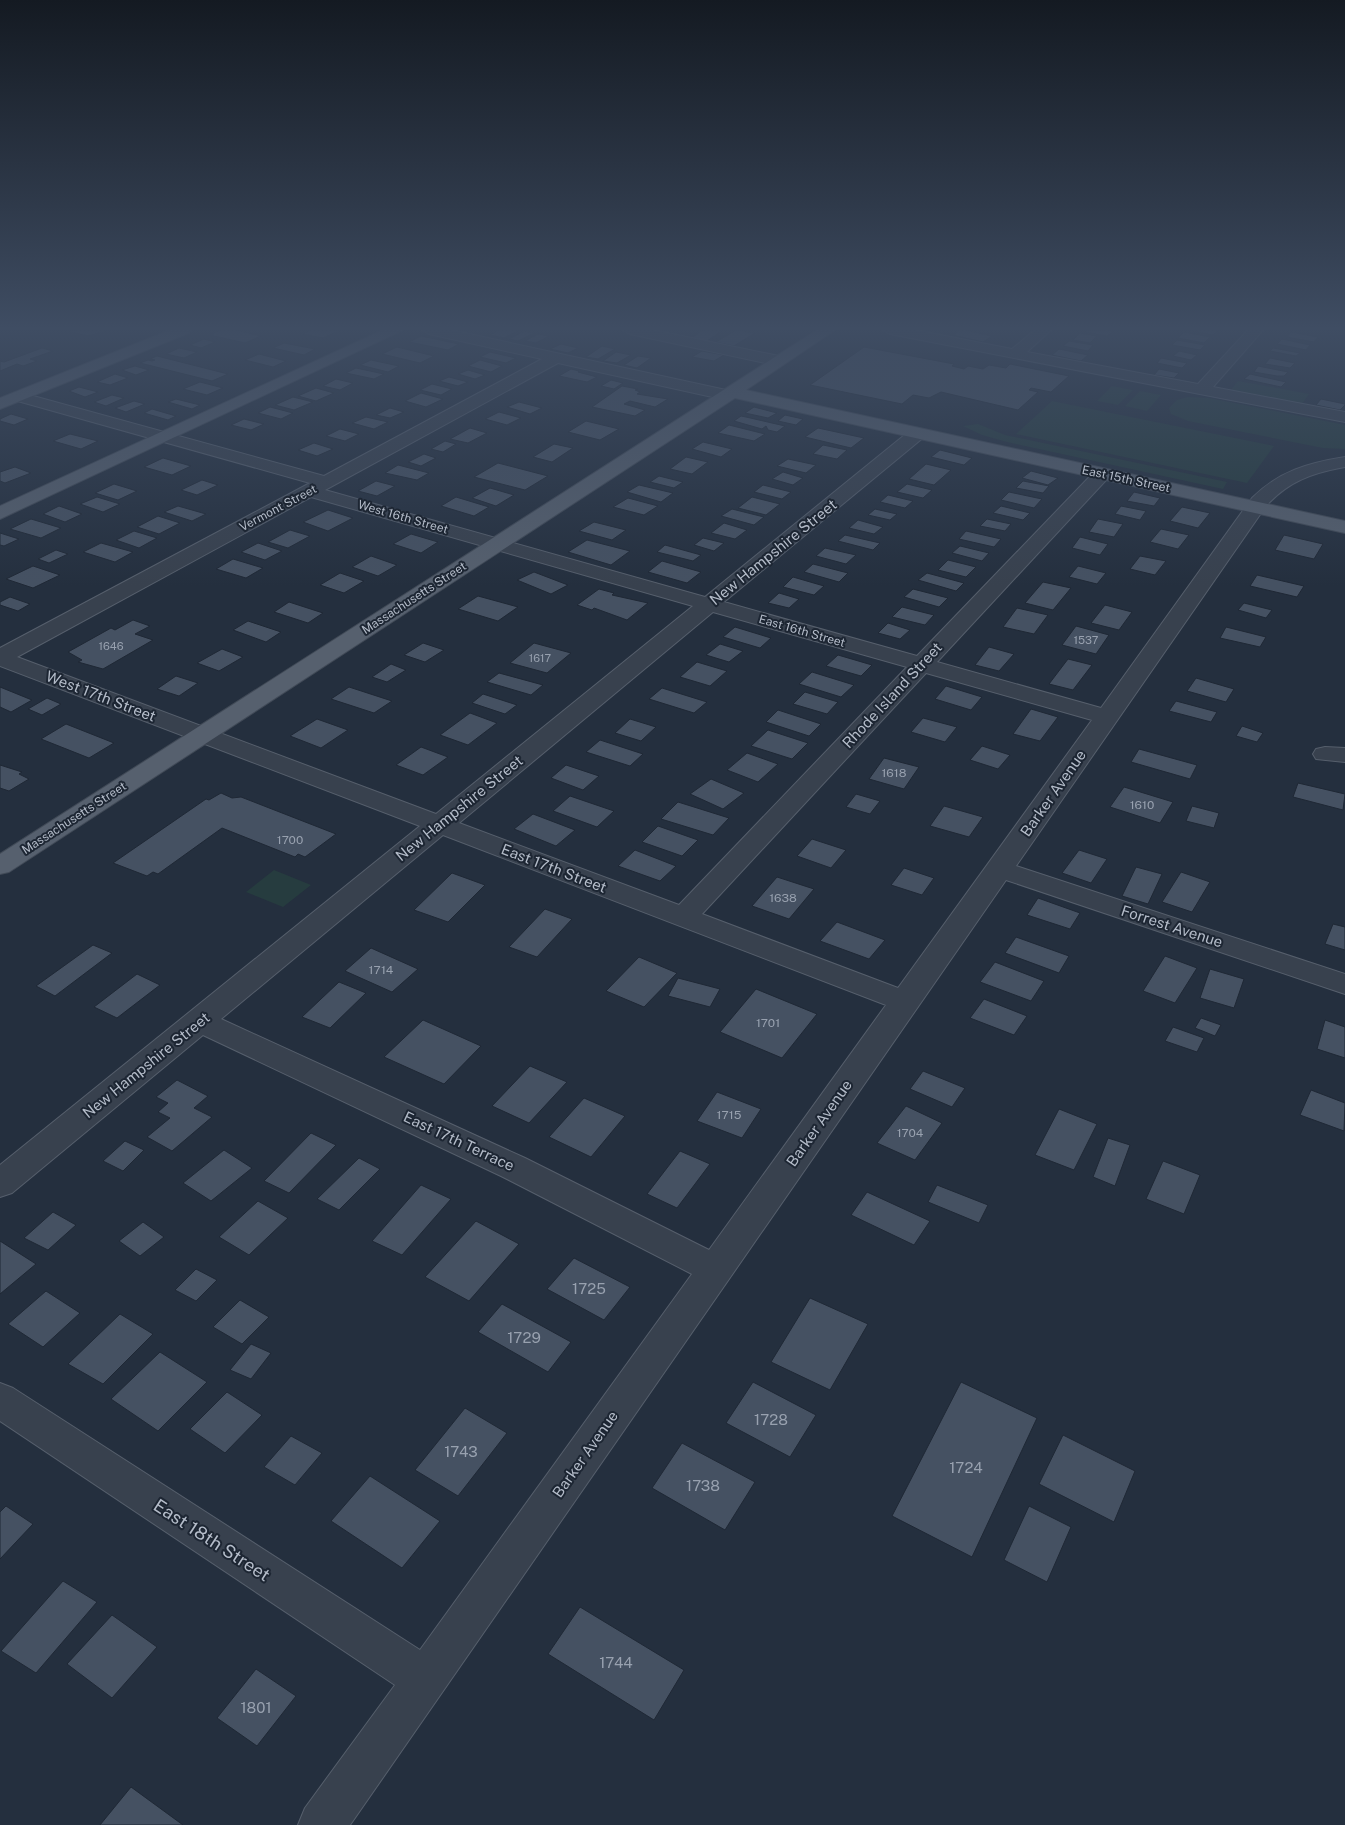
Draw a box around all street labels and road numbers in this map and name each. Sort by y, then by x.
street label: East 15th Street [1081,463,1172,495]
street label: Vermont Street [237,482,319,534]
street label: New Hampshire Street [706,496,840,608]
street label: West 16th Street [356,497,450,537]
street label: Massachusetts Street [359,559,469,637]
street label: East 16th Street [757,612,847,650]
street label: Rhode Island Street [839,639,945,751]
street label: West 17th Street [44,667,158,725]
street label: Barker Avenue [1017,746,1089,840]
street label: New Hampshire Street [392,752,526,864]
street label: Massachusetts Street [19,779,129,857]
street label: East 17th Street [499,840,609,896]
street label: Forrest Avenue [1119,902,1225,950]
street label: New Hampshire Street [79,1009,213,1121]
street label: Barker Avenue [783,1076,855,1170]
street label: East 17th Terrace [401,1108,517,1174]
street label: Barker Avenue [549,1407,621,1501]
street label: East 18th Street [150,1495,274,1585]

